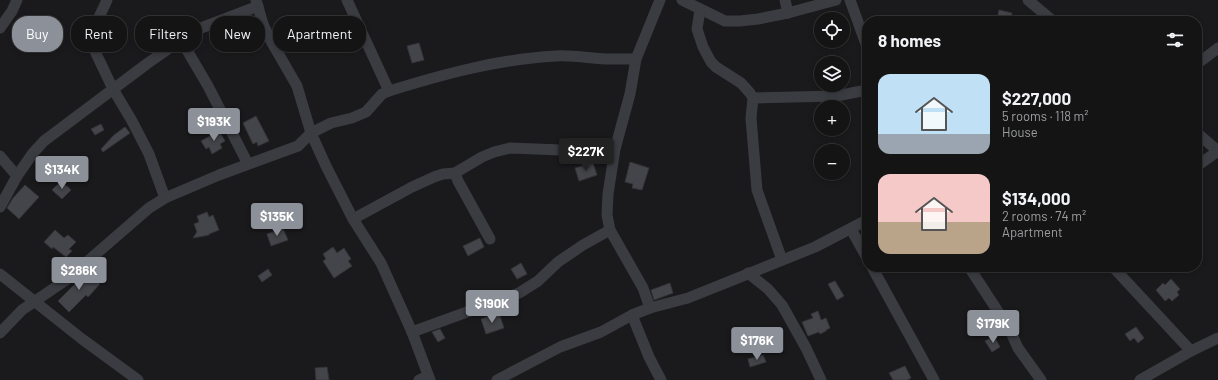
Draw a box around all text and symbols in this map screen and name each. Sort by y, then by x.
map controls [814,12,850,180]
button: locate [814,12,850,48]
chip: Buy [12,16,63,52]
chip: Rent [71,16,127,52]
chip: Filters [135,16,202,52]
chip: New [210,16,265,52]
chip: Apartment [273,16,366,52]
icon: filters [1164,29,1186,51]
text: 8 homes [878,30,941,50]
button: layers [814,56,850,92]
text: $227,000 [1002,88,1071,108]
icon: home [910,90,958,138]
button: + [814,100,850,136]
pin: $193K [186,108,242,142]
text: 5 rooms · 118 m² [1002,108,1089,124]
text: $193K [197,113,231,129]
text: House [1002,124,1038,140]
pin: $227K [558,138,614,172]
text: $227K [568,143,604,159]
button: − [814,144,850,180]
pin: $134K [34,156,90,190]
text: $134K [44,161,80,177]
text: $134,000 [1002,188,1070,208]
icon: home [910,190,958,238]
pin: $135K [249,203,305,237]
text: $135K [260,208,294,224]
text: 2 rooms · 74 m² [1002,208,1086,224]
text: Apartment [1002,224,1063,240]
pin: $286K [51,257,107,291]
text: $286K [61,262,97,278]
pin: $190K [464,290,520,324]
text: $190K [475,295,509,311]
pin: $179K [965,310,1021,344]
text: $179K [976,315,1010,331]
pin: $176K [729,327,785,361]
text: $176K [740,332,774,348]

